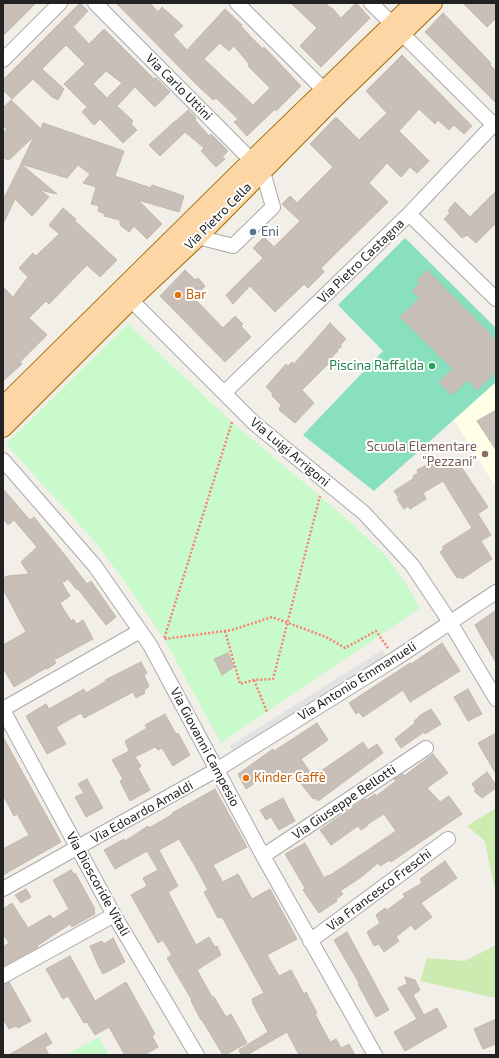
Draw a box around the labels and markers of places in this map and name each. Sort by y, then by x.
place label: Eni [261,224,279,240]
marker: Eni [248,227,258,237]
place label: Bar [186,287,206,303]
marker: Bar [173,290,183,300]
place label: Piscina Raffalda [329,358,424,374]
marker: Piscina Raffalda [427,361,437,371]
place label: Scuola Elementare "Pezzani" [367,439,477,470]
marker: Scuola Elementare "Pezzani" [480,449,490,459]
place label: Kinder Caffè [254,770,326,786]
marker: Kinder Caffè [241,773,251,783]

